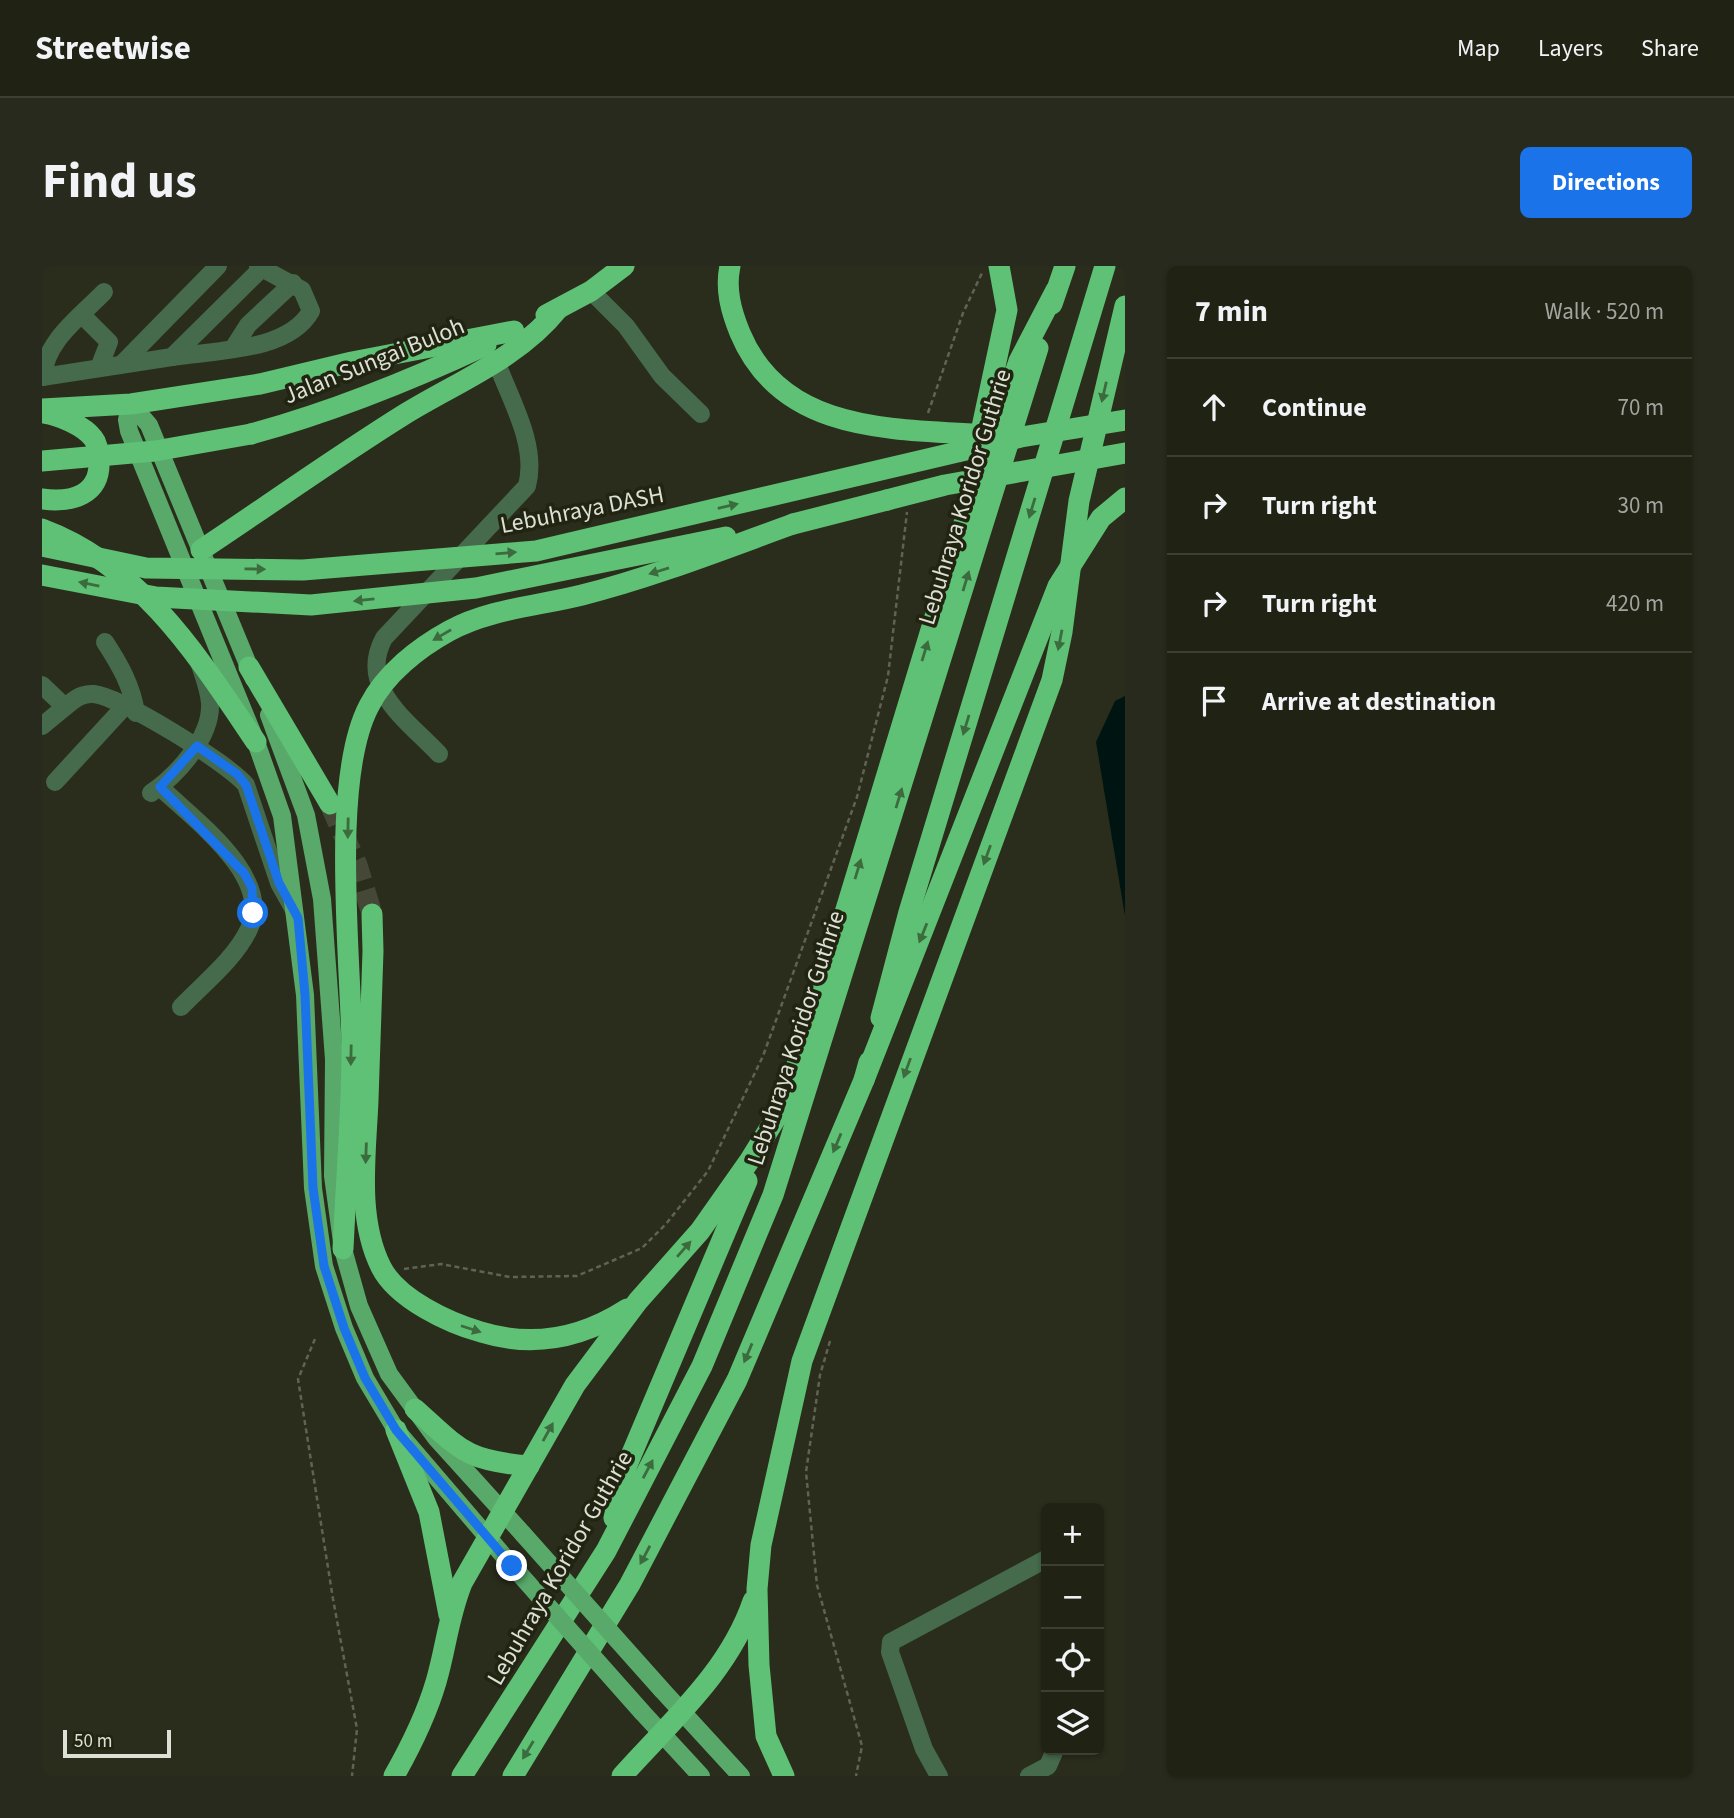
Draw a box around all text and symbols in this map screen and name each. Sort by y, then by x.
text: Streetwise [35,25,191,72]
text: Map [1457,31,1500,66]
text: Layers [1538,31,1603,66]
text: Share [1641,31,1699,66]
text: Find us [42,147,197,217]
button: Directions [1520,147,1692,218]
text: 7 min [1195,290,1268,333]
text: Walk · 520 m [1545,295,1664,328]
street label: Jalan Sungai Buloh [278,309,470,413]
street label: Lebuhraya Koridor Guthrie [909,365,1021,629]
one-way arrow [1099,381,1110,403]
icon: ahead [1195,388,1233,426]
text: Continue [1262,389,1367,426]
text: 70 m [1617,391,1664,424]
street label: Lebuhraya DASH [497,477,667,543]
icon: right [1195,486,1233,524]
text: Turn right [1262,487,1377,524]
text: 30 m [1617,489,1664,522]
one-way arrow [1027,497,1037,518]
one-way arrow [717,500,739,511]
one-way arrow [495,547,517,558]
one-way arrow [244,564,266,575]
one-way arrow [648,566,669,576]
one-way arrow [962,570,972,591]
one-way arrow [78,578,100,589]
icon: right [1195,584,1233,622]
text: Turn right [1262,585,1377,622]
text: 420 m [1606,587,1664,620]
one-way arrow [353,595,375,606]
one-way arrow [432,629,451,641]
one-way arrow [1055,629,1066,651]
one-way arrow [920,641,930,662]
icon: arrive [1195,682,1233,720]
text: Arrive at destination [1262,683,1496,720]
one-way arrow [960,715,970,736]
one-way arrow [895,787,905,808]
one-way arrow [342,817,354,839]
one-way arrow [981,844,992,865]
one-way arrow [854,858,864,879]
route start [237,897,268,928]
street label: Lebuhraya Koridor Guthrie [738,906,854,1170]
one-way arrow [917,923,928,944]
one-way arrow [346,1044,357,1066]
one-way arrow [901,1057,912,1078]
one-way arrow [831,1133,843,1153]
one-way arrow [360,1142,371,1164]
one-way arrow [675,1241,691,1258]
one-way arrow [461,1324,482,1335]
one-way arrow [743,1342,754,1363]
one-way arrow [542,1422,554,1441]
street label: Lebuhraya Koridor Guthrie [478,1444,642,1692]
one-way arrow [643,1459,654,1479]
map controls [1041,1503,1104,1755]
button: + [1041,1503,1104,1566]
one-way arrow [639,1545,650,1565]
route end [496,1550,527,1581]
button: − [1041,1566,1104,1629]
button: locate [1041,1629,1104,1692]
button: layers [1041,1692,1104,1755]
scale bar [63,1727,172,1759]
text: 50 m [74,1728,112,1755]
one-way arrow [522,1741,535,1760]

